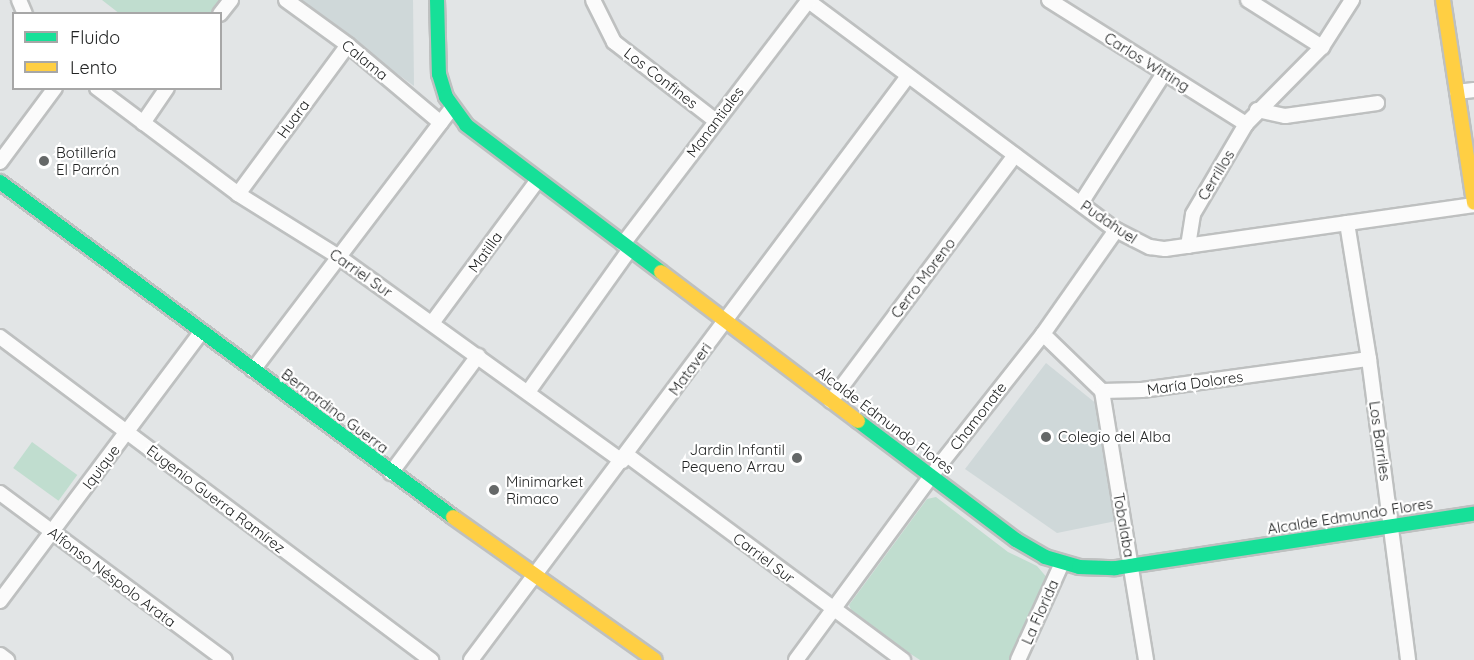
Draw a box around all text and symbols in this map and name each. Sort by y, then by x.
legend [12,12,222,90]
text: Fluido [70,26,120,49]
street label: Carlos Witting [1101,29,1193,95]
street label: Calama [338,36,392,84]
street label: Los Confines [621,44,701,112]
text: Lento [70,56,117,79]
street label: Manantiales [682,83,748,161]
street label: Huara [273,96,313,142]
place label: Botillería El Parrón [56,143,119,178]
street label: Cerrillos [1194,146,1238,204]
marker: Botillería El Parrón [37,154,51,168]
street label: Pudahuel [1077,196,1141,248]
street label: Matilla [464,228,506,276]
street label: Cerro Moreno [887,234,959,322]
street label: Carriel Sur [326,245,396,301]
street label: Mataveri [665,339,715,399]
street label: Alcalde Edmundo Flores [813,362,957,478]
street label: Bernardino Guerra [278,365,392,457]
street label: María Dolores [1146,367,1244,399]
street label: Chamonate [946,378,1010,454]
street label: Los Barriles [1365,400,1395,482]
place label: Colegio del Alba [1058,428,1171,446]
marker: Colegio del Alba [1039,430,1053,444]
place label: Jardin Infantil Pequeno Arrau [681,440,785,475]
street label: Iquique [79,441,123,493]
street label: Eugenio Guerra Ramírez [143,441,289,557]
marker: Jardin Infantil Pequeno Arrau [790,451,804,465]
place label: Minimarket Rimaco [506,472,583,507]
marker: Minimarket Rimaco [487,483,501,497]
street label: Tobalaba [1109,491,1139,559]
street label: Alcalde Edmundo Flores [1266,494,1434,538]
street label: Alfonso Néspolo Arata [44,523,180,631]
street label: Carriel Sur [730,529,798,587]
street label: La Florida [1018,577,1062,647]

